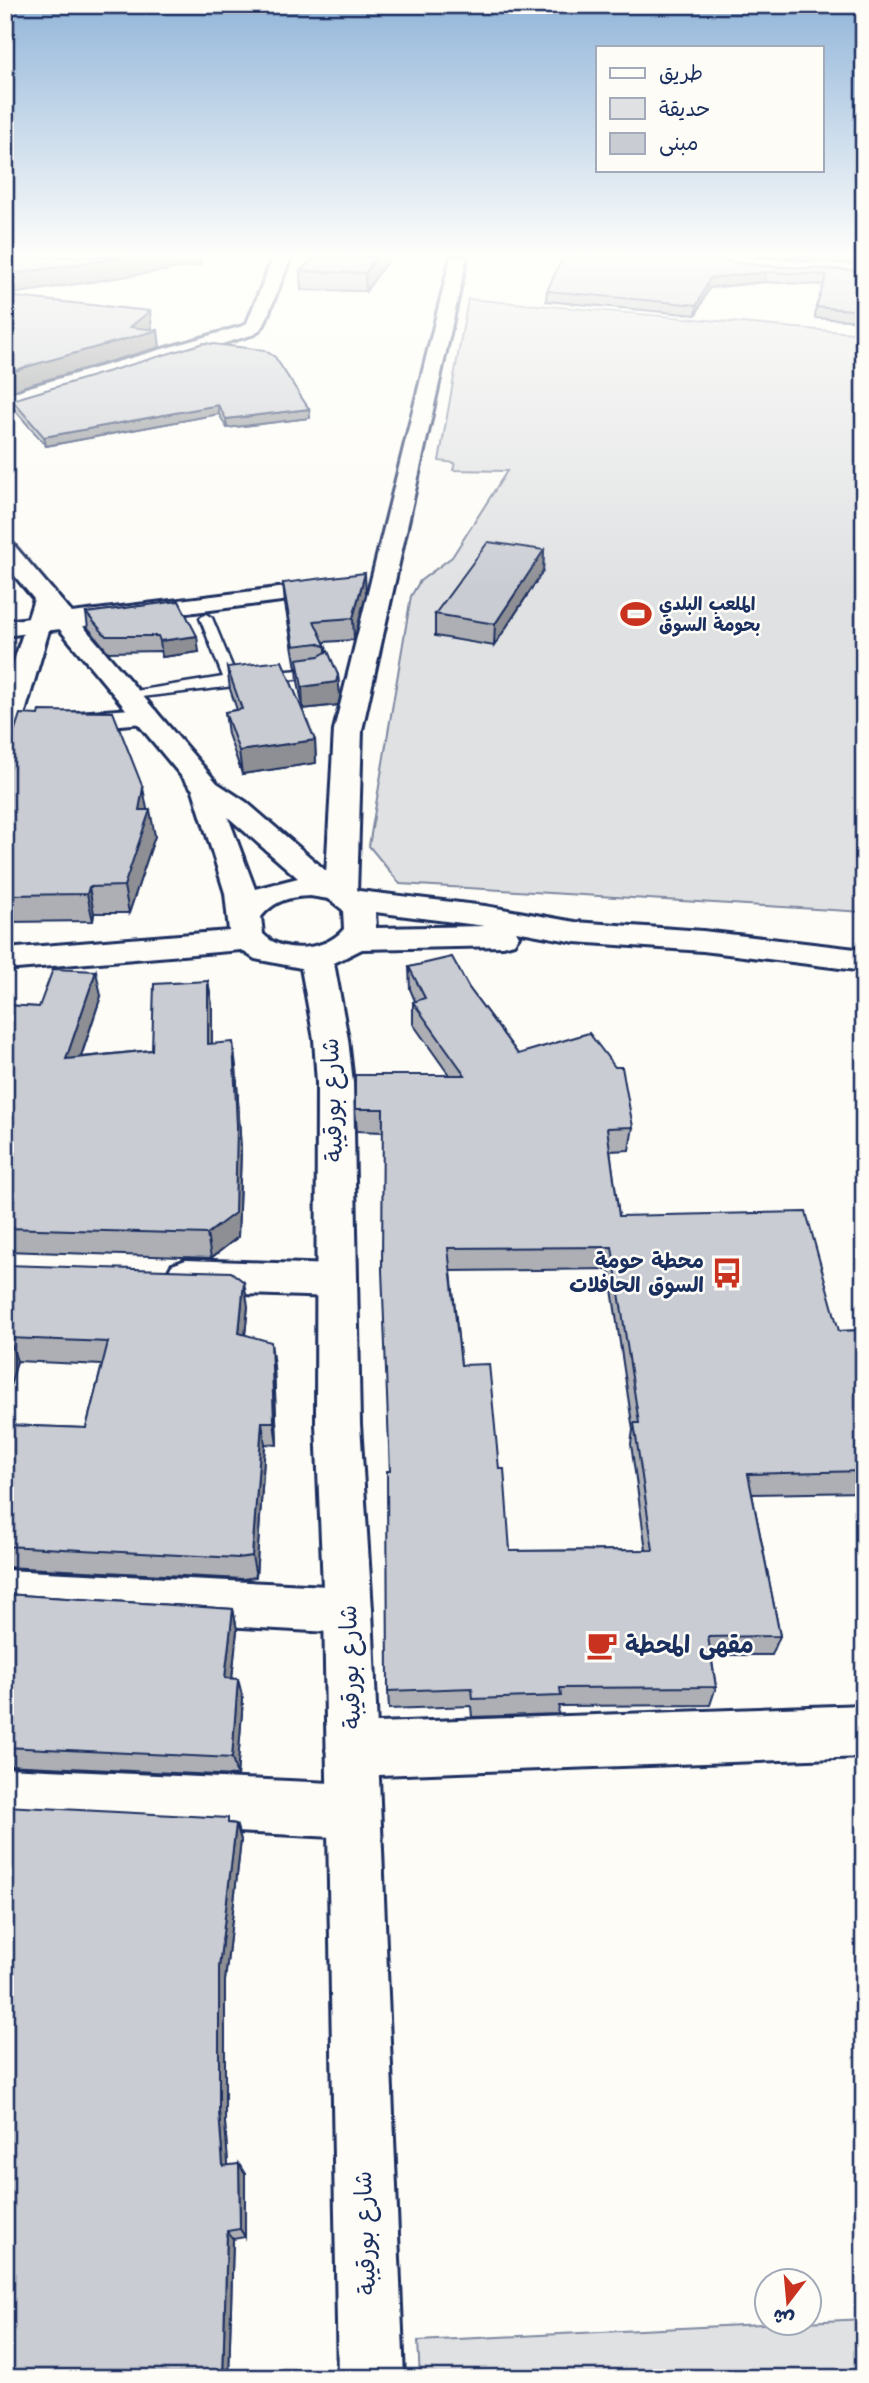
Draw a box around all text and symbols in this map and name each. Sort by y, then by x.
legend [596,46,824,172]
text: طريق [659,61,703,85]
text: حديقة [659,97,710,121]
text: مبنى [659,131,698,157]
place label: الملعب البلدي بحومة السوق [659,594,760,637]
sports icon: الملعب البلدي بحومة السوق [619,597,653,631]
street label: شارع بورقيبة [316,1037,351,1163]
place label: محطة حومة السوق الحافلات [569,1249,704,1299]
bus stop icon: محطة حومة السوق الحافلات [710,1256,744,1290]
street label: شارع بورقيبة [334,1604,369,1730]
cafe icon: مقهى المحطة [585,1628,619,1662]
place label: مقهى المحطة [625,1631,754,1660]
street label: شارع بورقيبة [349,2170,384,2296]
north arrow [754,2268,824,2338]
text: ش [770,2304,797,2331]

